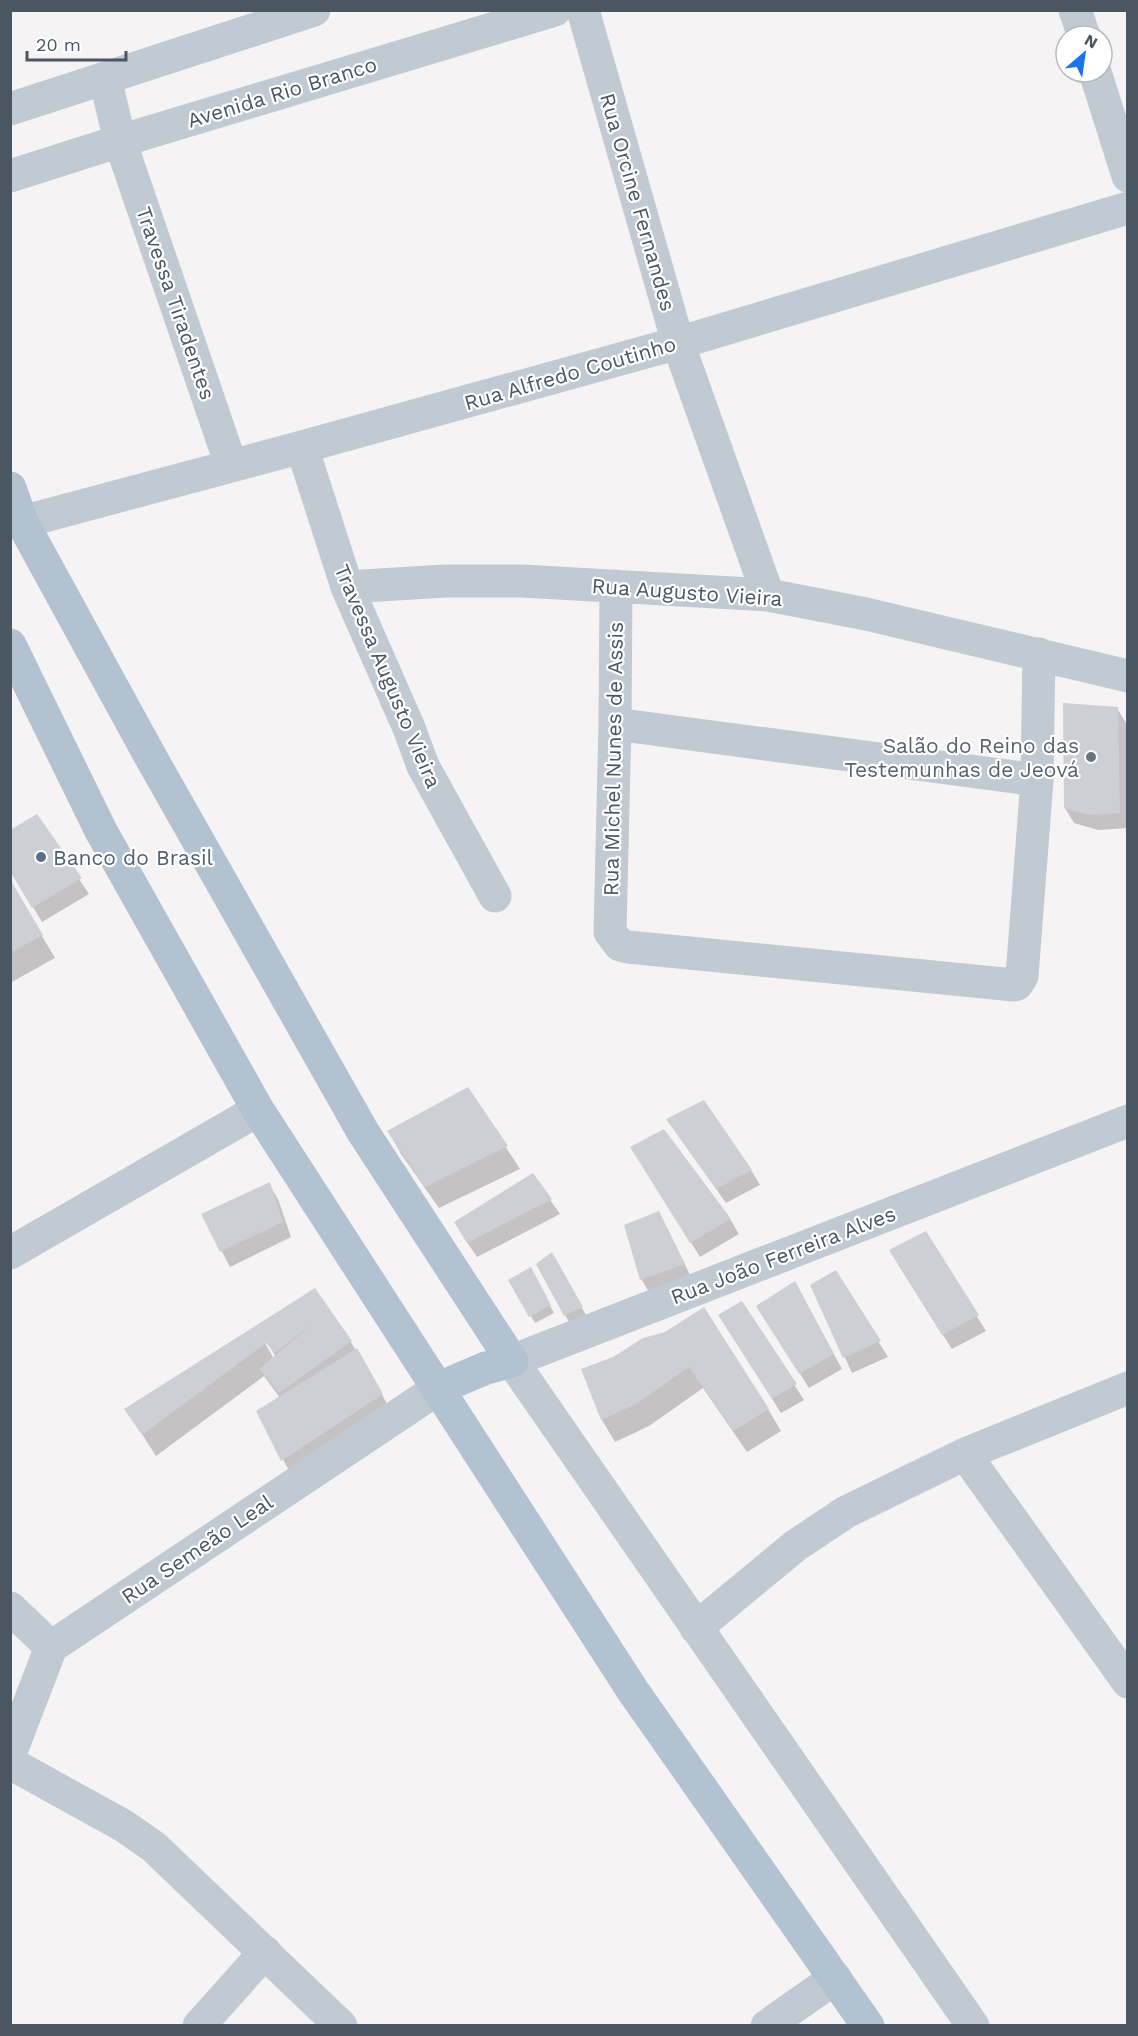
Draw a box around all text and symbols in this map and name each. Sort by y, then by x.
scale bar [27,24,126,62]
north arrow [1054,24,1114,84]
text: N [1081,30,1101,53]
text: 20 m [36,34,81,55]
street label: Avenida Rio Branco [184,51,380,133]
street label: Rua Orcine Fernandes [595,90,681,314]
street label: Travessa Tiradentes [131,203,221,403]
street label: Rua Alfredo Coutinho [461,331,679,415]
street label: Travessa Augusto Vieira [329,560,447,792]
street label: Rua Augusto Vieira [591,573,783,611]
street label: Rua Michel Nunes de Assis [598,622,628,896]
place label: Salão do Reino das Testemunhas de Jeová [845,733,1079,782]
marker: Salão do Reino das Testemunhas de Jeová [1084,750,1098,764]
place label: Banco do Brasil [53,845,214,870]
marker: Banco do Brasil [34,850,48,864]
street label: Rua João Ferreira Alves [667,1201,899,1309]
street label: Rua Semeão Leal [117,1489,278,1609]

